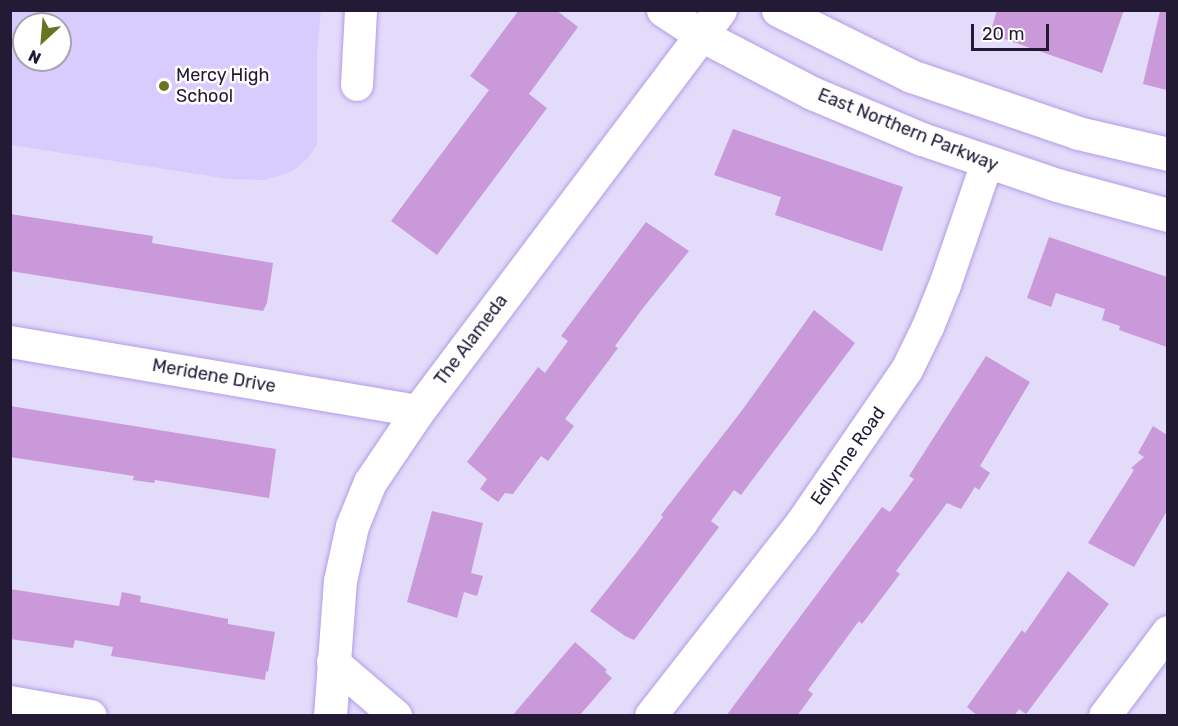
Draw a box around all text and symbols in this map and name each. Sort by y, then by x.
north arrow [12,12,72,72]
scale bar [974,12,1052,50]
text: 20 m [982,23,1024,45]
text: N [25,46,44,68]
place label: Mercy High School [176,65,270,107]
marker: Mercy High School [157,79,171,93]
street label: East Northern Parkway [815,84,1001,176]
street label: The Alameda [430,290,512,390]
street label: Meridene Drive [151,355,277,397]
street label: Edlynne Road [806,403,890,509]

